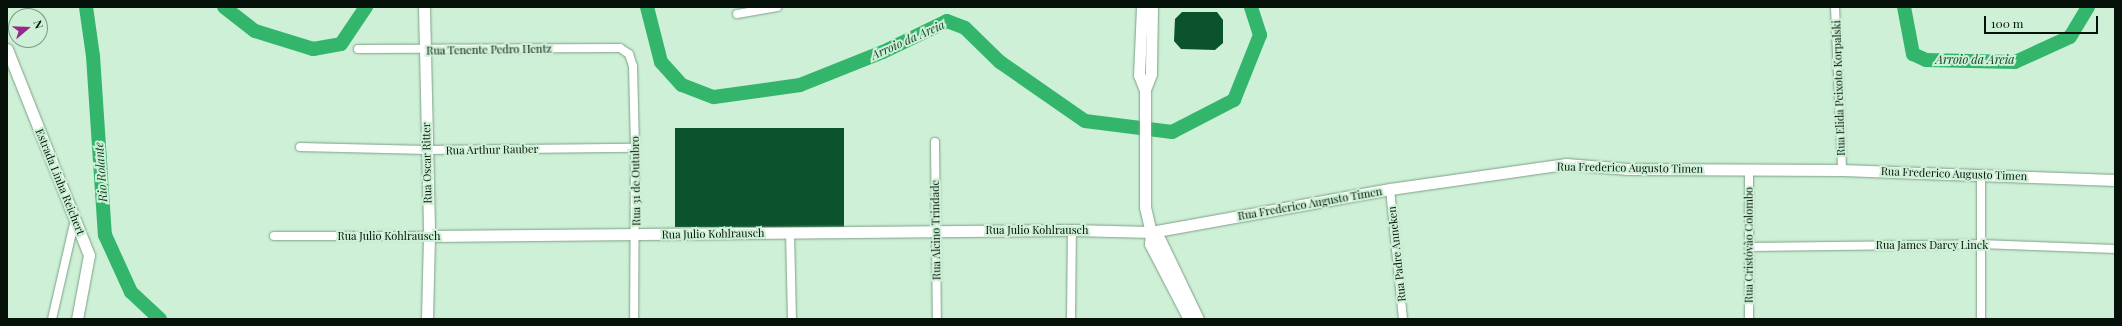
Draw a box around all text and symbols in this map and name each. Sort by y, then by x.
north arrow [8,8,48,48]
scale bar [1986,8,2100,34]
text: 100 m [1991,15,2023,31]
water label: Arroio da Areia [869,17,947,63]
text: N [30,18,47,30]
street label: Rua Elida Peixoto Korpalski [1830,20,1848,156]
street label: Rua Tenente Pedro Hentz [426,42,552,58]
water label: Arroio da Areia [1935,53,2015,67]
street label: Rua Oscar Ritter [420,122,434,204]
street label: Estrada Linha Reichert [33,127,87,237]
street label: Rua 31 de Outubro [629,136,643,226]
water label: Rio Rolante [92,142,110,202]
street label: Rua Arthur Rauber [445,143,539,157]
street label: Rua Frederico Augusto Timen [1556,160,1704,176]
street label: Rua Frederico Augusto Timen [1880,165,2028,183]
street label: Rua Alcino Trindade [929,179,943,281]
street label: Rua Frederico Augusto Timen [1236,185,1384,223]
street label: Rua Cristóvão Colombo [1742,187,1756,303]
street label: Rua Padre Anneken [1385,205,1409,303]
street label: Rua Julio Kohlrausch [986,223,1088,237]
street label: Rua Julio Kohlrausch [661,227,765,241]
street label: Rua Julio Kohlrausch [338,229,440,243]
street label: Rua James Darcy Linck [1876,238,1988,252]

